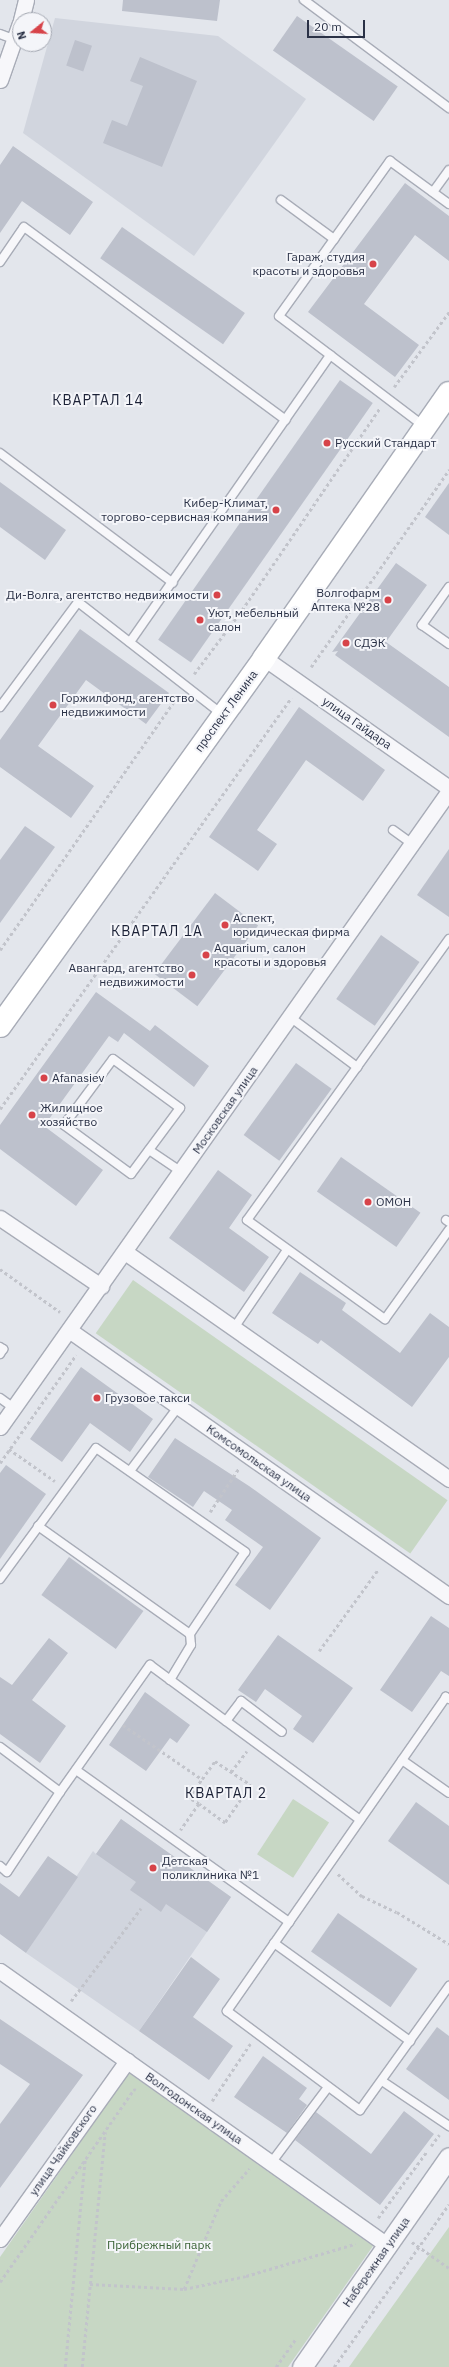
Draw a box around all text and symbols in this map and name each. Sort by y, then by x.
north arrow [12,12,52,52]
scale bar [309,12,367,38]
text: 20 m [314,19,342,34]
text: N [14,29,29,41]
place label: Гараж, студия красоты и здоровья [253,250,365,278]
marker: Гараж, студия красоты и здоровья [368,259,378,269]
district label: КВАРТАЛ 14 [52,392,144,408]
place label: Русский Стандарт [335,436,436,450]
marker: Русский Стандарт [322,438,332,448]
place label: Кибер-Климат, торгово-сервисная компания [101,496,268,524]
marker: Кибер-Климат, торгово-сервисная компания [271,505,281,515]
place label: Волгофарм Аптека №28 [311,586,380,614]
place label: Ди-Волга, агентство недвижимости [6,588,209,602]
marker: Ди-Волга, агентство недвижимости [212,590,222,600]
marker: Волгофарм Аптека №28 [383,595,393,605]
place label: Уют, мебельный салон [208,606,299,634]
marker: Уют, мебельный салон [195,615,205,625]
place label: СДЭК [354,636,386,650]
marker: СДЭК [341,638,351,648]
street label: проспект Ленина [192,667,260,755]
place label: Горжилфонд, агентство недвижимости [61,691,194,719]
street label: улица Гайдара [320,694,394,752]
marker: Горжилфонд, агентство недвижимости [48,700,58,710]
place label: Аспект, юридическая фирма [233,911,350,939]
marker: Аспект, юридическая фирма [220,920,230,930]
district label: КВАРТАЛ 1А [111,923,203,939]
place label: Aquarium, салон красоты и здоровья [214,941,326,969]
marker: Aquarium, салон красоты и здоровья [201,950,211,960]
place label: Авангард, агентство недвижимости [69,961,184,989]
marker: Авангард, агентство недвижимости [187,970,197,980]
street label: Московская улица [189,1063,261,1157]
place label: Afanasiev [52,1071,104,1085]
marker: Afanasiev [39,1073,49,1083]
place label: Жилищное хозяйство [40,1101,103,1129]
marker: Жилищное хозяйство [27,1110,37,1120]
place label: ОМОН [376,1195,411,1209]
marker: ОМОН [363,1197,373,1207]
place label: Грузовое такси [105,1391,190,1405]
marker: Грузовое такси [92,1393,102,1403]
street label: Комсомольская улица [204,1421,314,1505]
district label: КВАРТАЛ 2 [185,1785,267,1801]
place label: Детская поликлиника №1 [162,1854,259,1882]
marker: Детская поликлиника №1 [147,1862,159,1874]
street label: Волгодонская улица [143,2069,245,2147]
street label: улица Чайковского [26,2102,100,2198]
street label: Набережная улица [339,2214,413,2310]
park label: Прибрежный парк [107,2238,211,2252]

